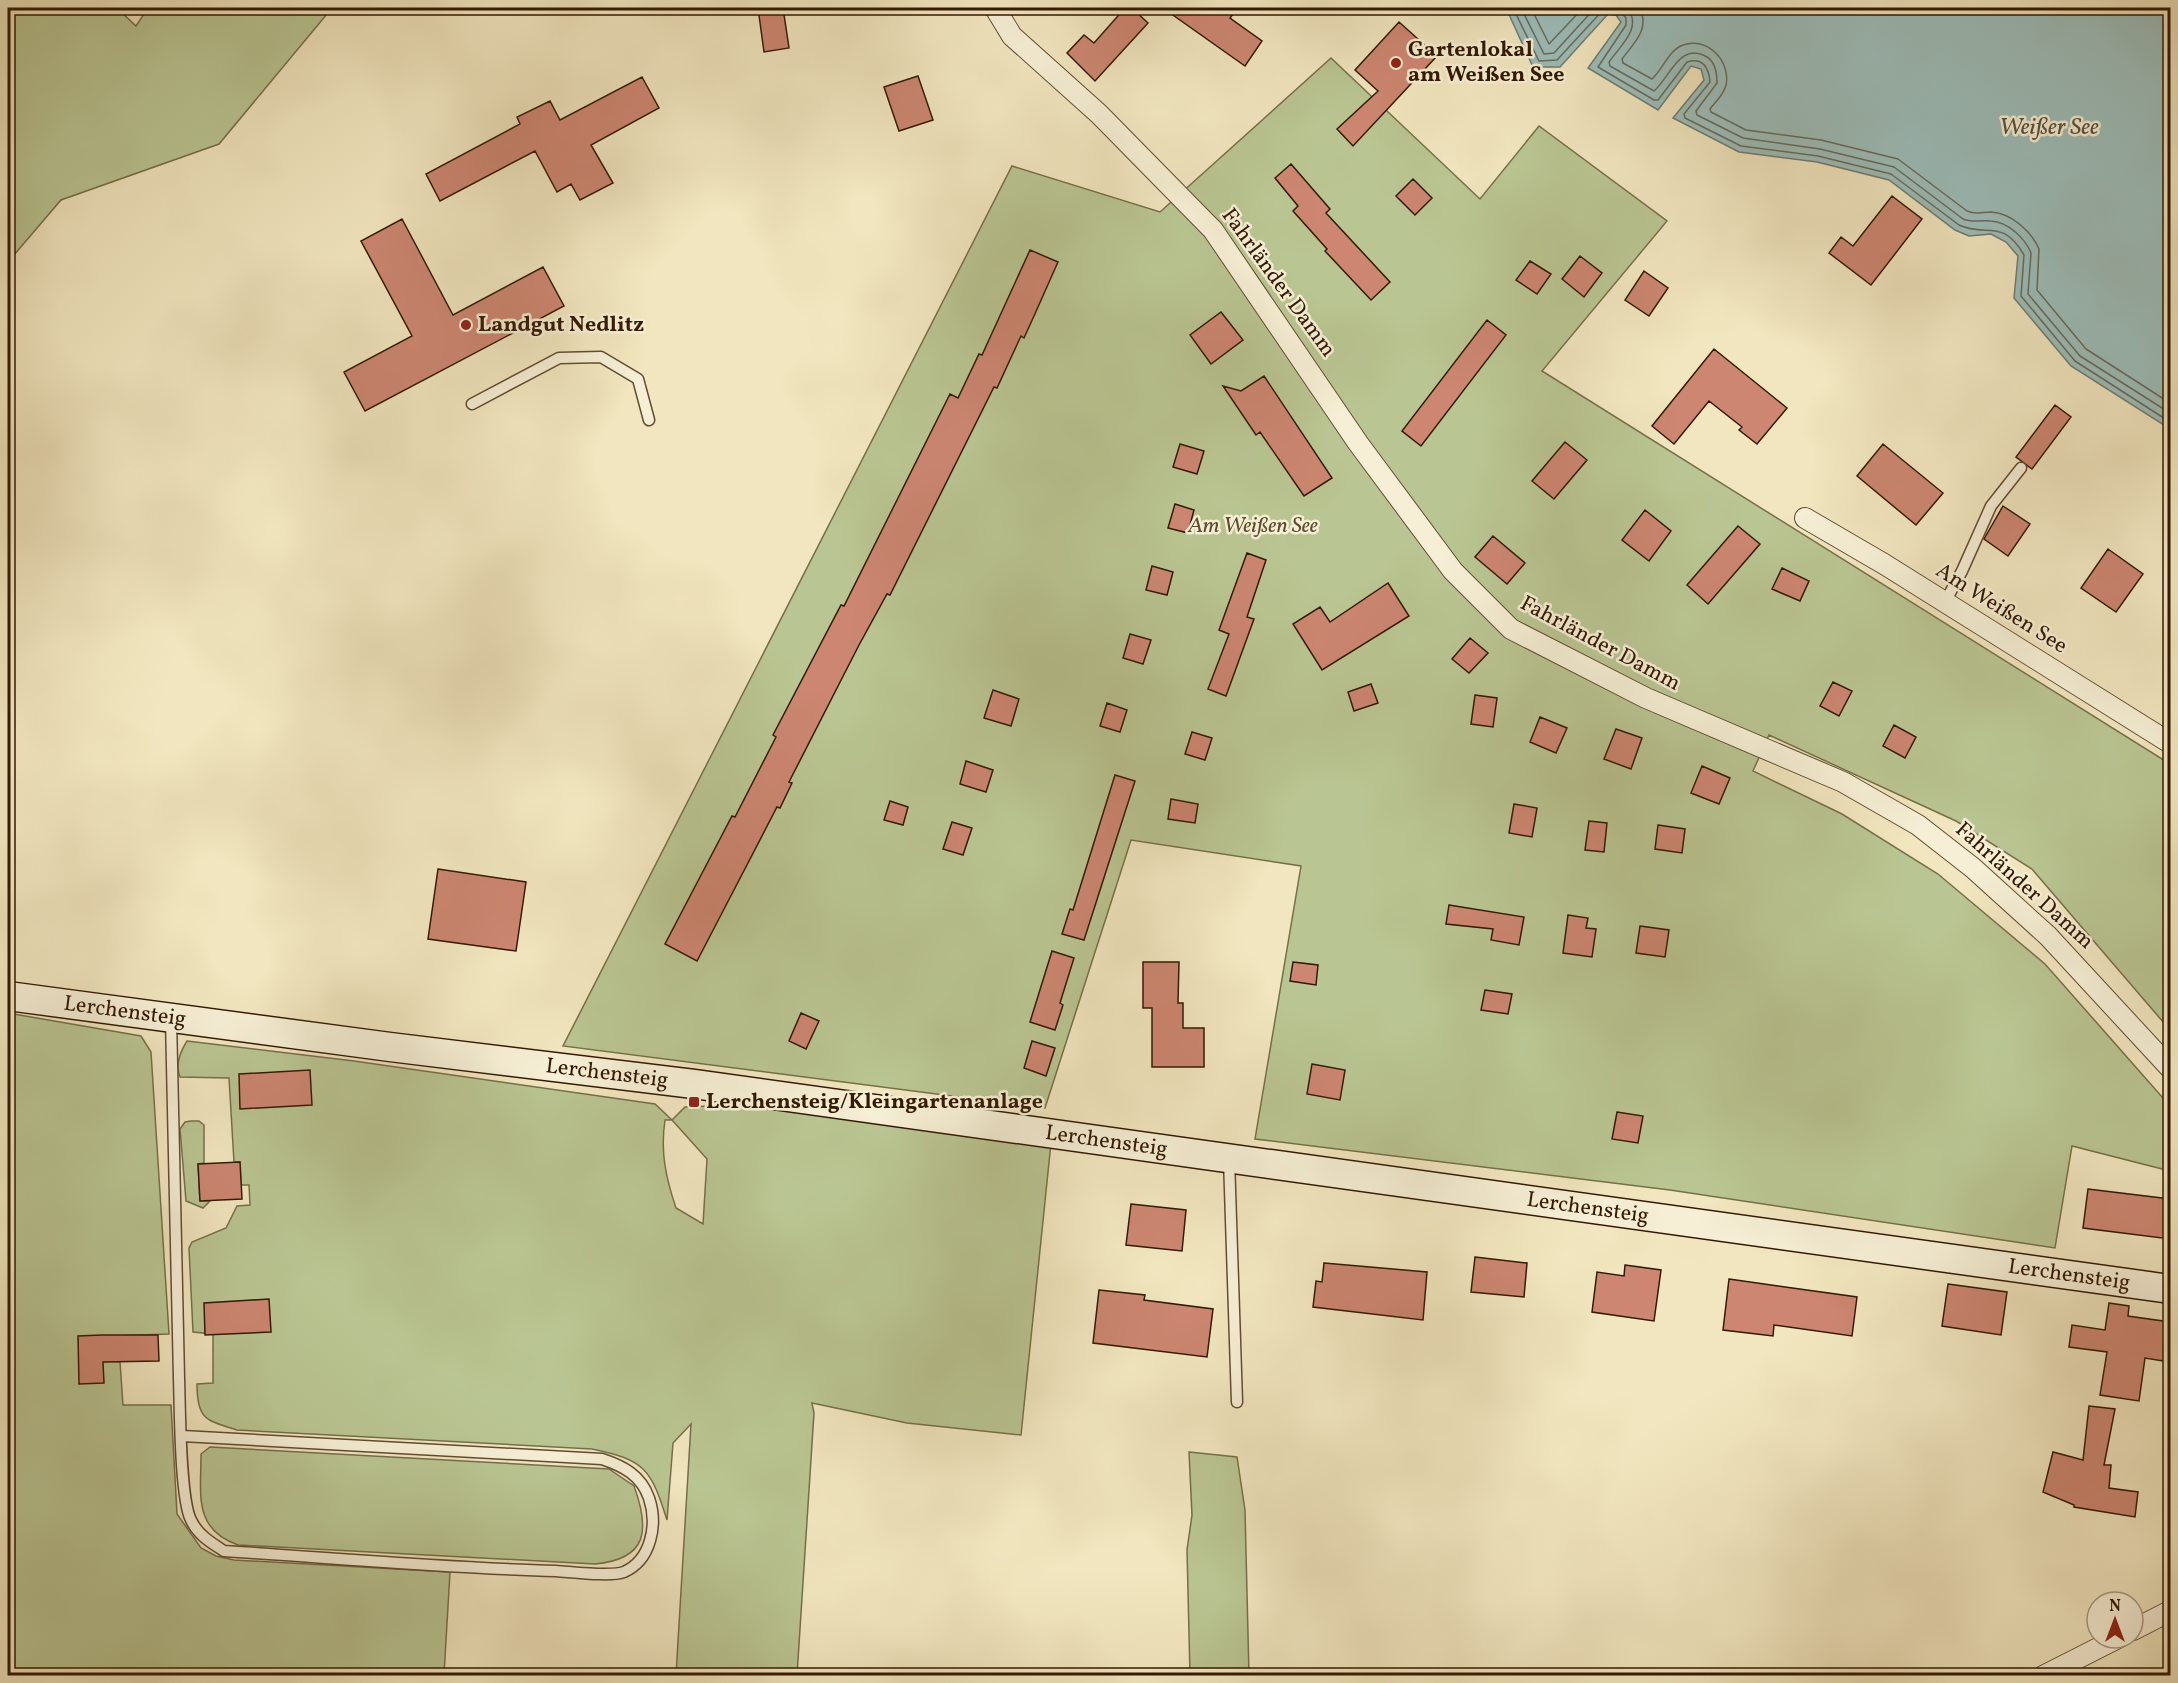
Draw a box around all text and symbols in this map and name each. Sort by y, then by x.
place label: Gartenlokal am Weißen See [1408,35,1564,91]
marker: Gartenlokal am Weißen See [1389,56,1403,70]
water label: Weißer See [1999,111,2099,145]
street label: Fahrländer Damm [1213,202,1343,364]
place label: Landgut Nedlitz [478,310,644,341]
marker: Landgut Nedlitz [459,318,473,332]
park label: Am Weißen See [1187,511,1318,542]
street label: Am Weißen See [1929,556,2073,662]
street label: Fahrländer Damm [1514,589,1686,699]
street label: Fahrländer Damm [1948,815,2100,957]
street label: Lerchensteig [62,988,188,1035]
street label: Lerchensteig [544,1051,670,1096]
place label: Lerchensteig/Kleingartenanlage [706,1087,1043,1118]
marker: Lerchensteig/Kleingartenanlage [687,1095,701,1109]
street label: Lerchensteig [1043,1117,1170,1165]
street label: Lerchensteig [1525,1184,1651,1232]
street label: Lerchensteig [2006,1251,2132,1299]
north arrow [2085,1590,2145,1650]
text: N [2109,1596,2121,1618]

